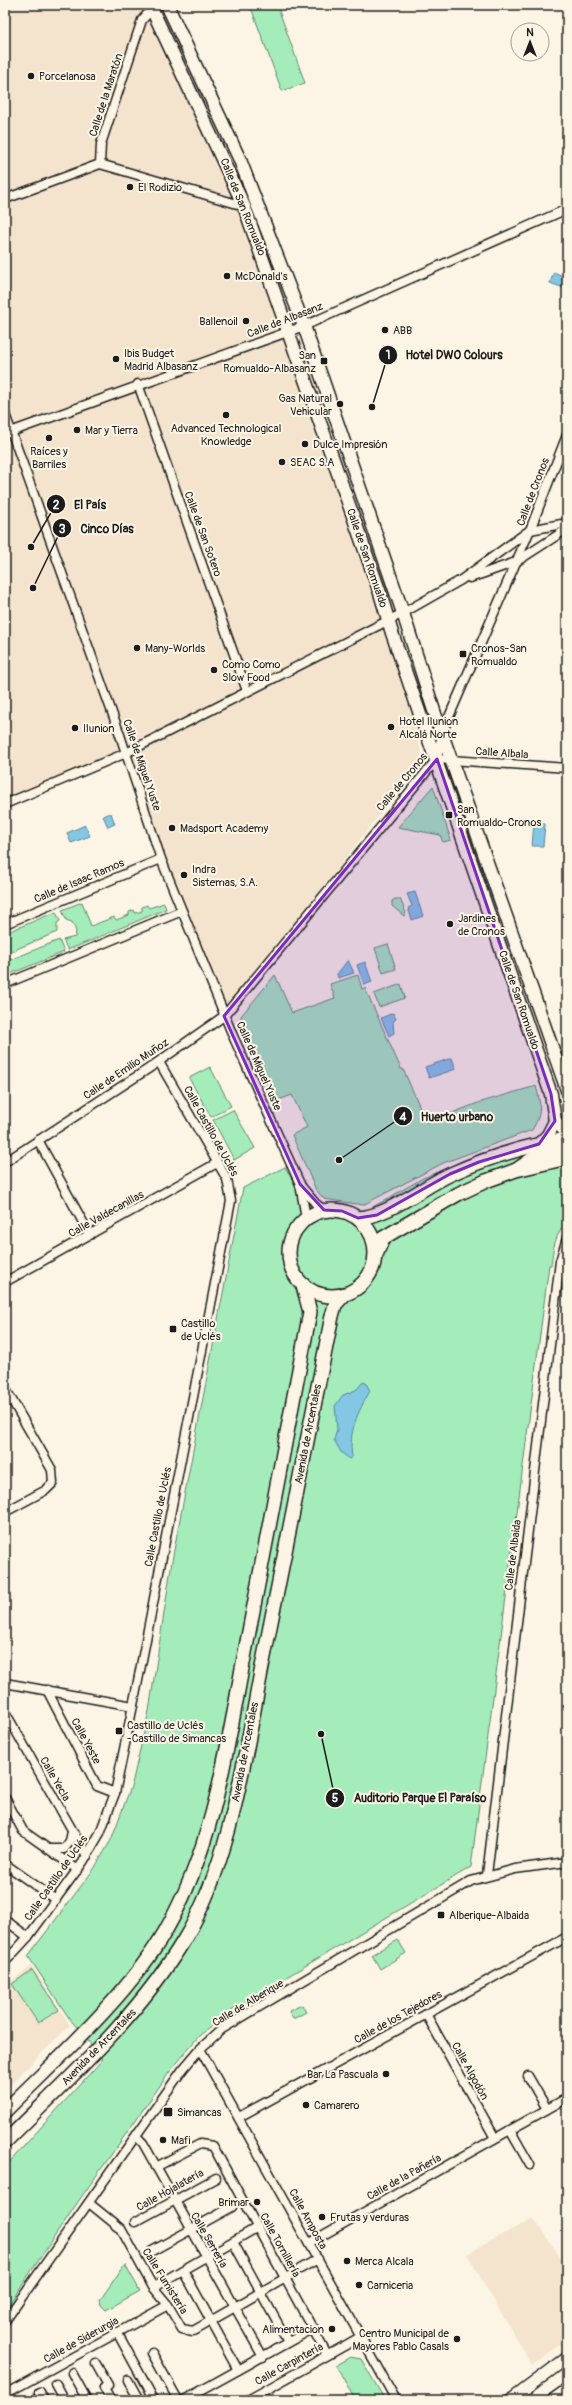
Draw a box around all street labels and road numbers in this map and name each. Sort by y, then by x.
street label: Calle de la Maratón [86,52,126,138]
street label: Calle de San Romualdo [217,156,269,258]
street label: Calle de Albasanz [245,299,325,340]
street label: Calle de Cronos [514,456,552,528]
street label: Calle de San Sotero [182,490,225,579]
street label: Calle de San Romualdo [344,507,390,609]
street label: Calle de Miguel Yuste [120,717,164,813]
street label: Calle Albala [475,745,529,761]
street label: Calle de Cronos [374,750,430,814]
street label: Calle de Isaac Ramos [32,856,126,906]
street label: Calle de San Romualdo [496,949,542,1051]
street label: Calle de Miguel Yuste [234,1020,285,1113]
street label: Calle de Emilio Muñoz [81,1036,171,1102]
street label: Calle Castillo de Uclés [181,1084,241,1178]
street label: Calle Valdecanillas [66,1188,146,1240]
street label: Avenida de Arcentales [292,1383,324,1485]
street label: Calle Castillo de Uclés [142,1466,174,1568]
street label: Calle de Albaida [502,1519,524,1591]
street label: Avenida de Arcentales [229,1701,261,1803]
street label: Calle Yeste [68,1716,104,1767]
street label: Calle Yecla [37,1755,73,1803]
street label: Calle Castillo de Uclés [22,1833,90,1923]
street label: Calle de Alberique [210,1976,286,2029]
street label: Calle de los Tejedores [352,1988,444,2046]
street label: Avenida de Arcentales [59,2006,139,2088]
street label: Calle Algodón [449,2040,491,2102]
street label: Calle de la Pañería [365,2151,443,2203]
street label: Calle Hojalatería [134,2166,206,2214]
street label: Calle Amposta [286,2186,330,2252]
street label: Calle Serrería [188,2210,230,2270]
street label: Calle Tornillería [257,2211,303,2279]
street label: Calle Fumistería [140,2246,190,2316]
street label: Calle de Siderurgia [41,2314,121,2366]
street label: Calle Carpintería [253,2340,325,2388]

